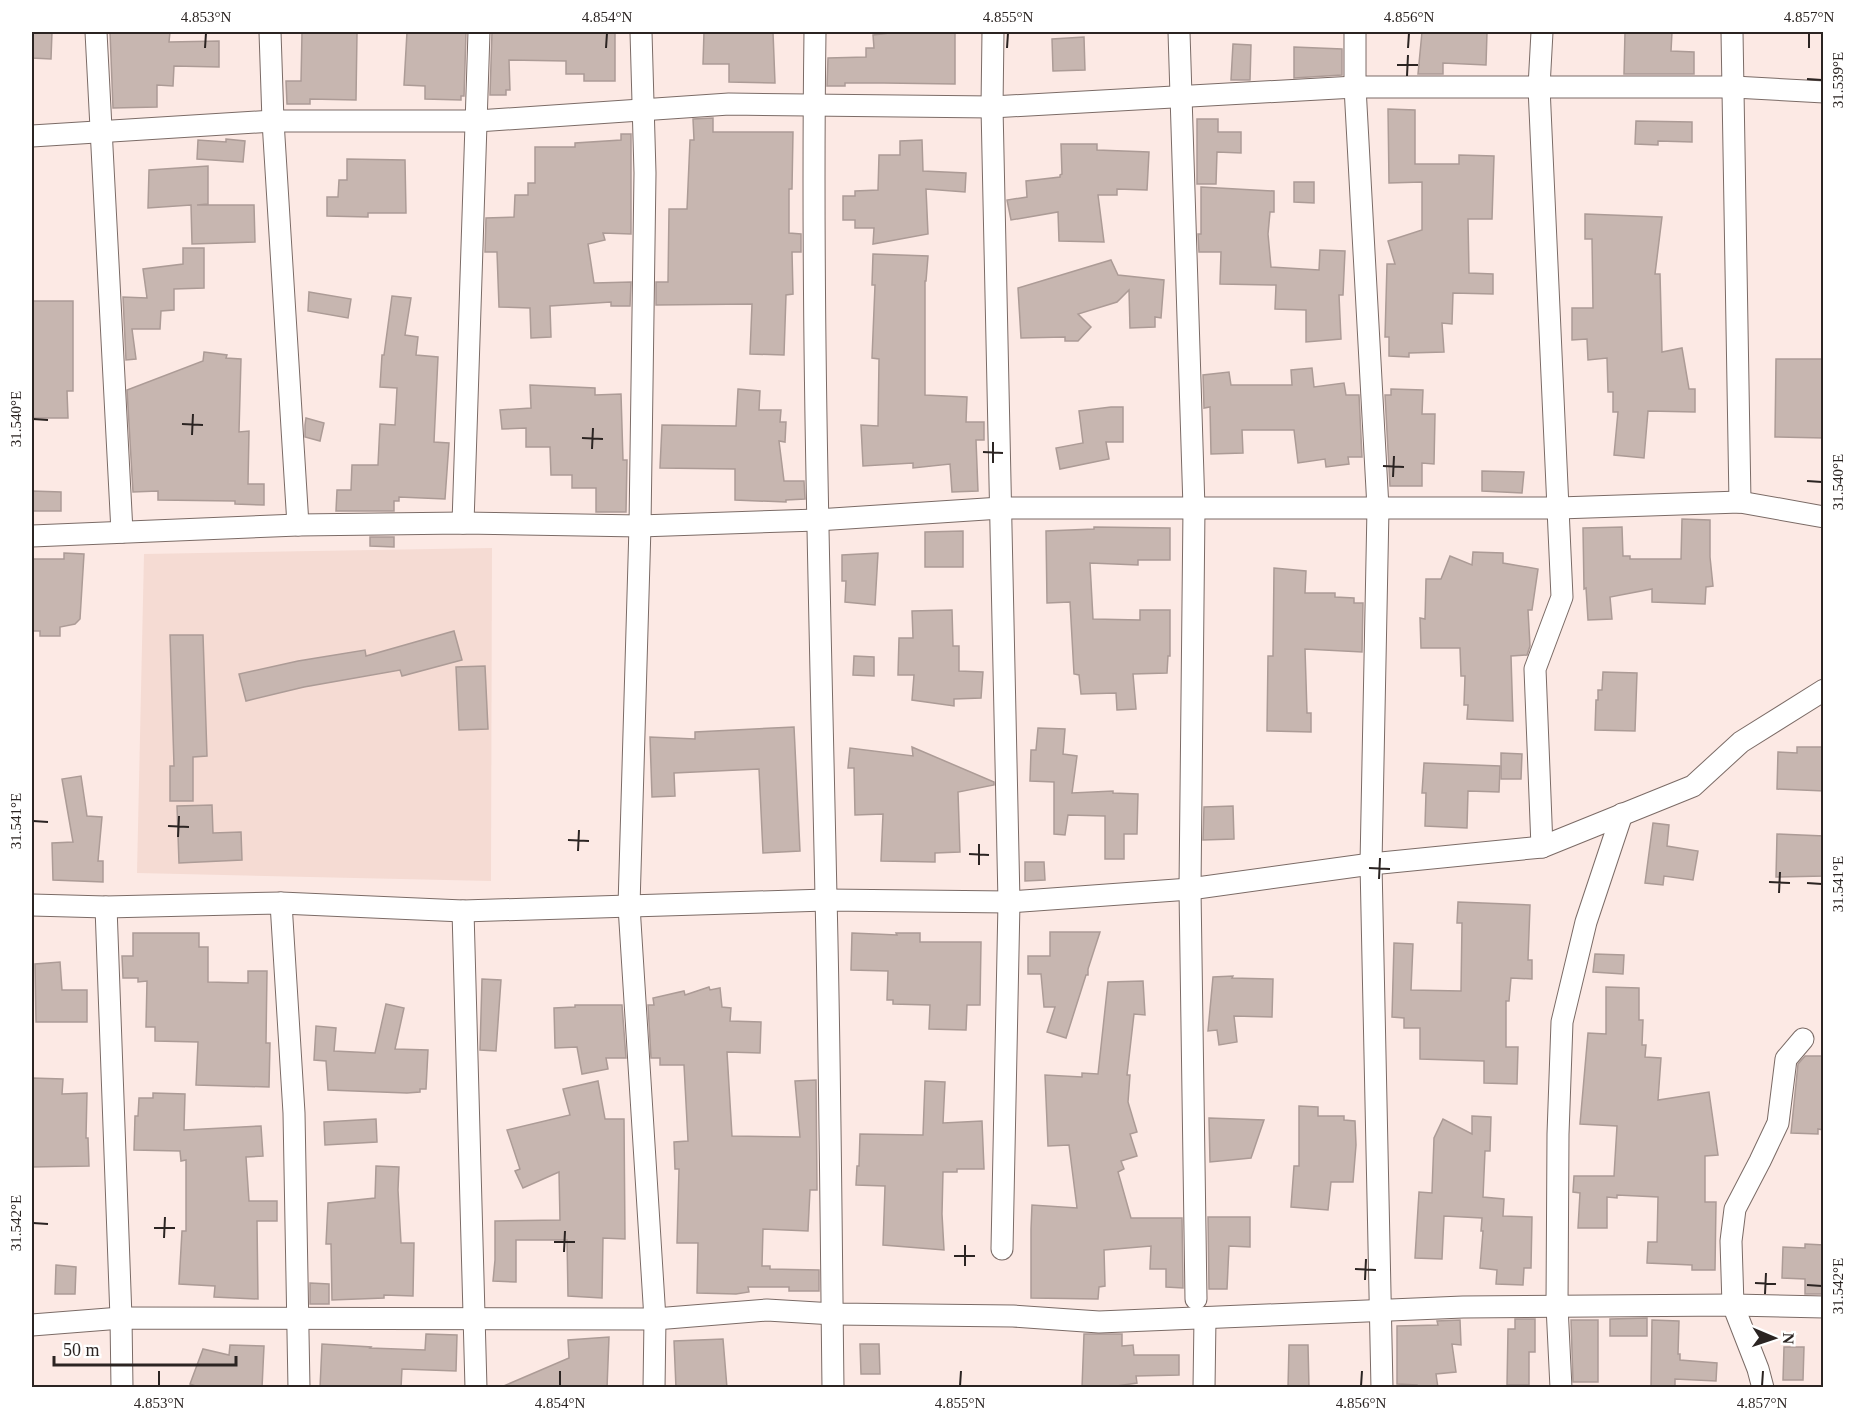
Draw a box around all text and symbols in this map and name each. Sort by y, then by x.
text: 4.853°N [181,9,231,25]
text: 4.854°N [582,9,632,25]
text: 4.855°N [983,9,1033,25]
text: 4.856°N [1384,9,1434,25]
text: 4.857°N [1784,9,1834,25]
text: 31.539°E [1830,52,1846,108]
text: 31.540°E [8,391,24,447]
text: 31.540°E [1830,454,1846,510]
text: 31.541°E [8,793,24,849]
text: 31.541°E [1830,856,1846,912]
text: 31.542°E [8,1195,24,1251]
text: 31.542°E [1830,1258,1846,1314]
north arrow [1744,1308,1804,1368]
scale bar [54,1329,236,1367]
text: N [1780,1332,1797,1345]
text: 50 m [63,1340,100,1360]
text: 4.853°N [134,1395,184,1411]
text: 4.854°N [535,1395,585,1411]
text: 4.855°N [935,1395,985,1411]
text: 4.856°N [1336,1395,1386,1411]
text: 4.857°N [1737,1395,1787,1411]

